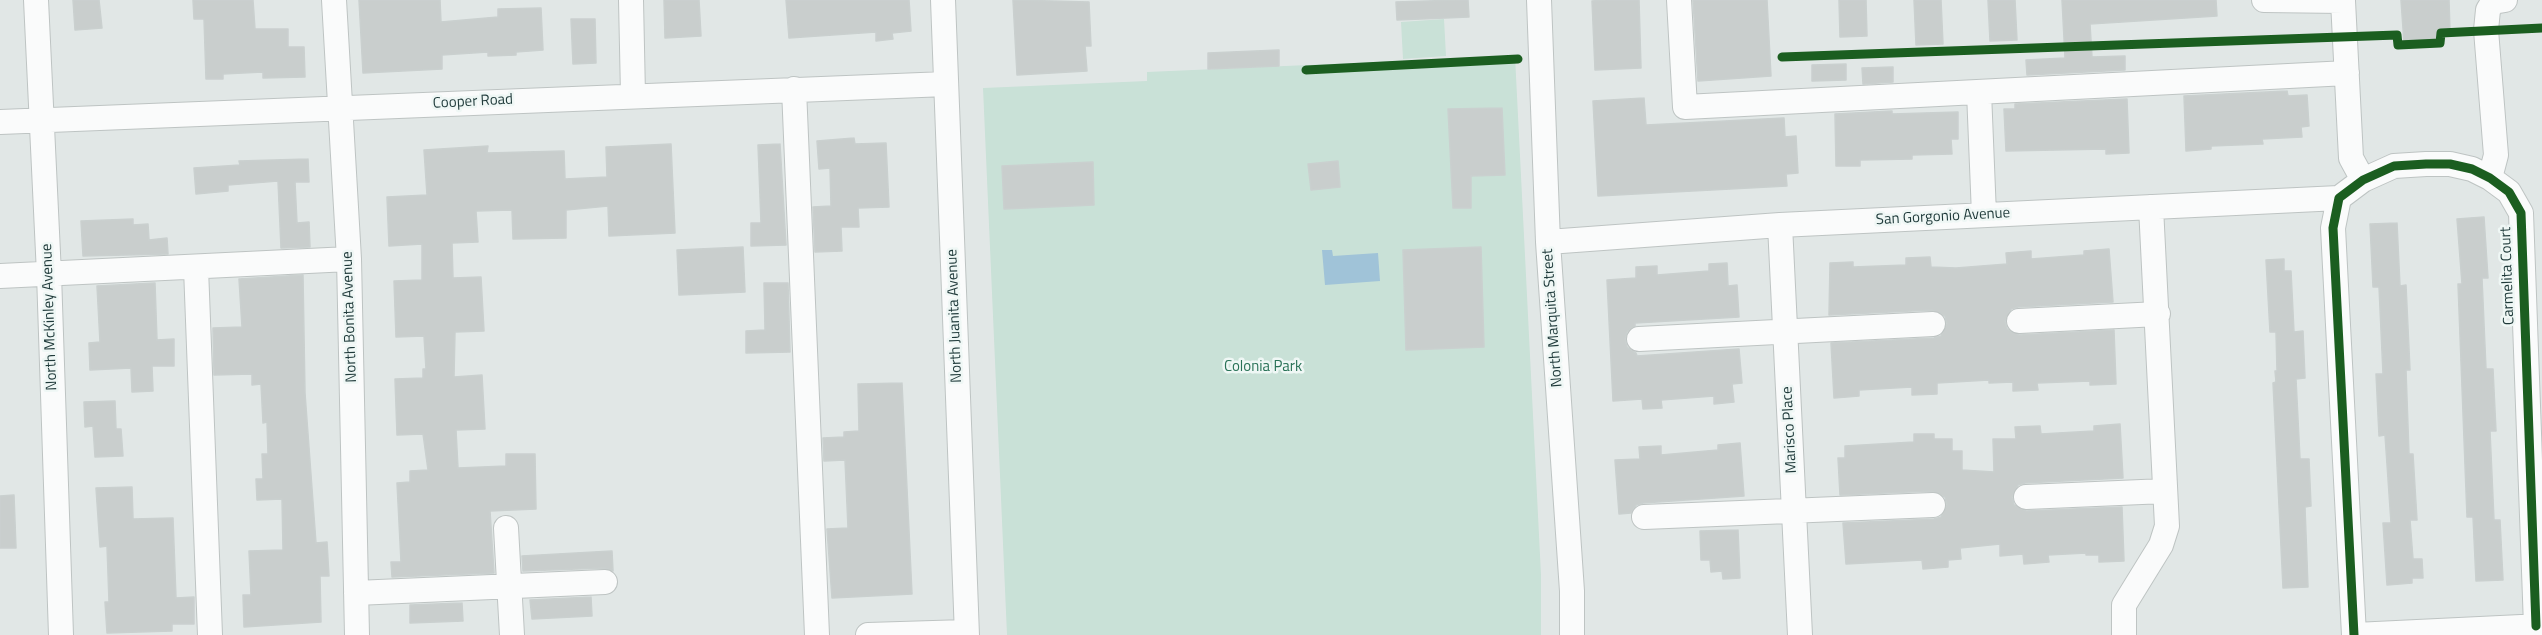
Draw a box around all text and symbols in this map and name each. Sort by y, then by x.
street label: Cooper Road [432,91,514,113]
street label: San Gorgonio Avenue [1875,204,2011,230]
street label: Carmelita Court [2497,227,2519,325]
street label: North McKinley Avenue [38,243,62,391]
street label: North Marquita Street [1539,248,1567,388]
street label: North Juanita Avenue [944,249,966,383]
street label: North Bonita Avenue [339,251,361,383]
park label: Colonia Park [1224,358,1302,376]
street label: Marisco Place [1779,386,1801,474]

